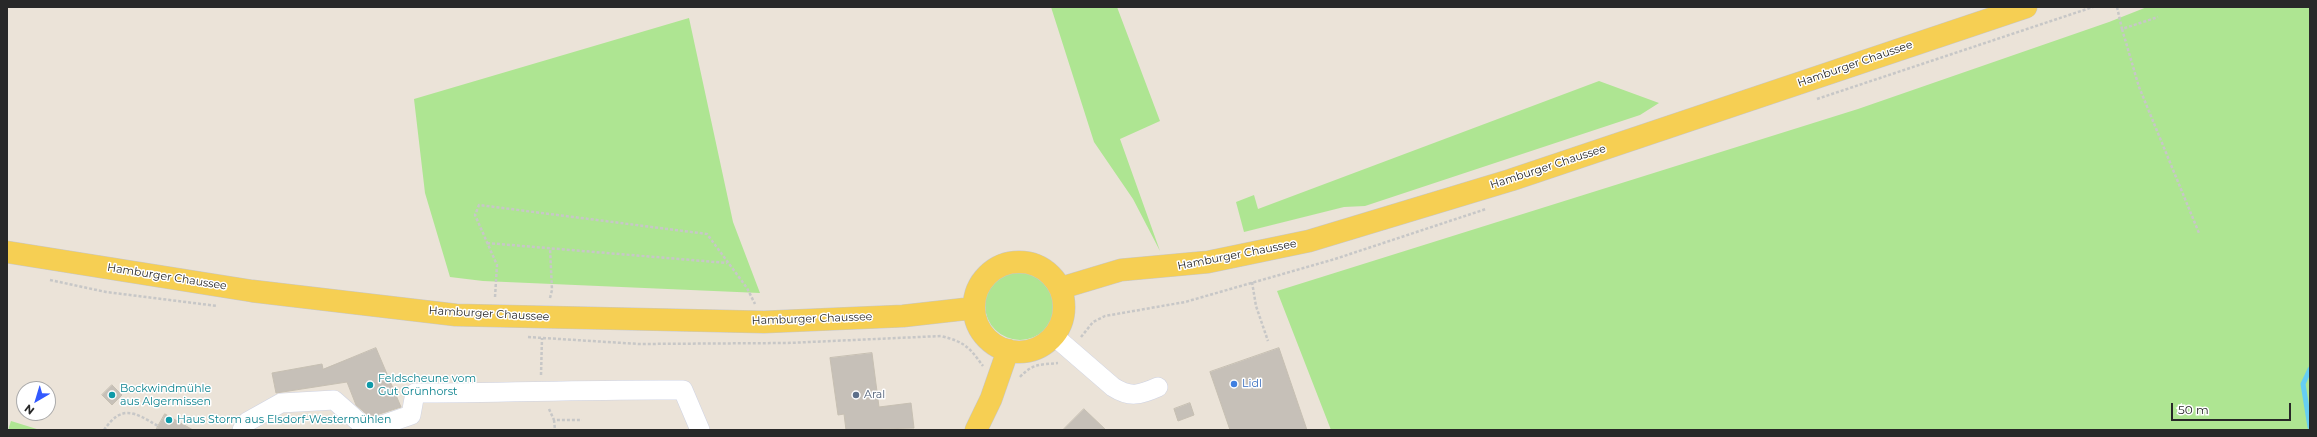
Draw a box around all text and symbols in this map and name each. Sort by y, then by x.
street label: Hamburger Chaussee [1796,38,1914,90]
street label: Hamburger Chaussee [1488,142,1608,192]
street label: Hamburger Chaussee [1176,237,1298,273]
street label: Hamburger Chaussee [106,261,228,293]
street label: Hamburger Chaussee [428,304,550,324]
street label: Hamburger Chaussee [751,310,873,328]
place label: Feldscheune vom Gut Grünhorst [378,372,476,398]
place label: Lidl [1242,377,1262,391]
marker: Lidl [1229,379,1239,389]
marker: Feldscheune vom Gut Grünhorst [365,380,375,390]
north arrow [16,381,56,421]
place label: Bockwindmühle aus Algermissen [120,382,211,408]
place label: Aral [864,388,885,402]
marker: Bockwindmühle aus Algermissen [107,390,117,400]
marker: Aral [851,390,861,400]
scale bar [2173,395,2293,421]
text: N [21,401,37,418]
text: 50 m [2178,402,2209,417]
place label: Haus Storm aus Elsdorf-Westermühlen [177,413,391,427]
marker: Haus Storm aus Elsdorf-Westermühlen [164,415,174,425]

